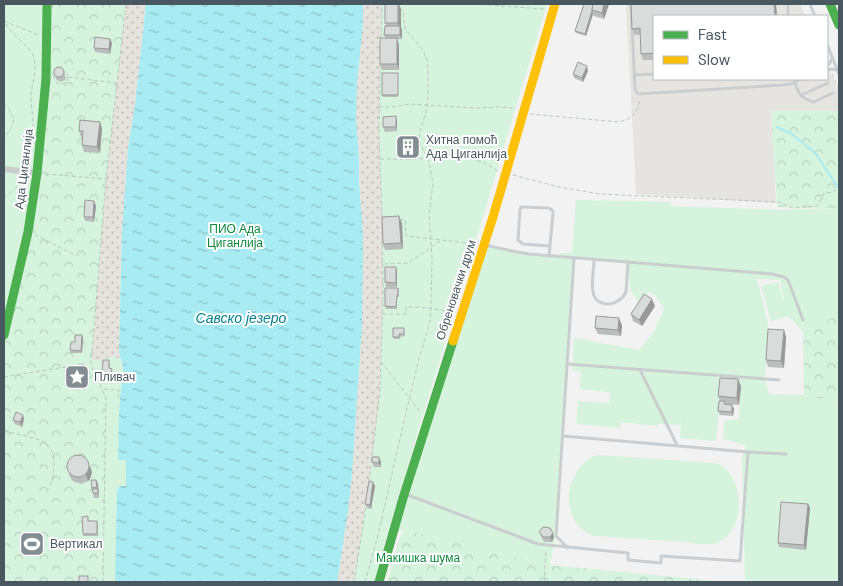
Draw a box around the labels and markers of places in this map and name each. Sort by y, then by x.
place label: Хитна помоћ Ада Циганлија [426,132,507,162]
building icon: Хитна помоћ Ада Циганлија [395,134,421,160]
place icon: Пливач [64,364,90,390]
place label: Пливач [94,369,135,385]
sports icon: Вертикал [19,531,45,557]
place label: Вертикал [50,536,102,552]

